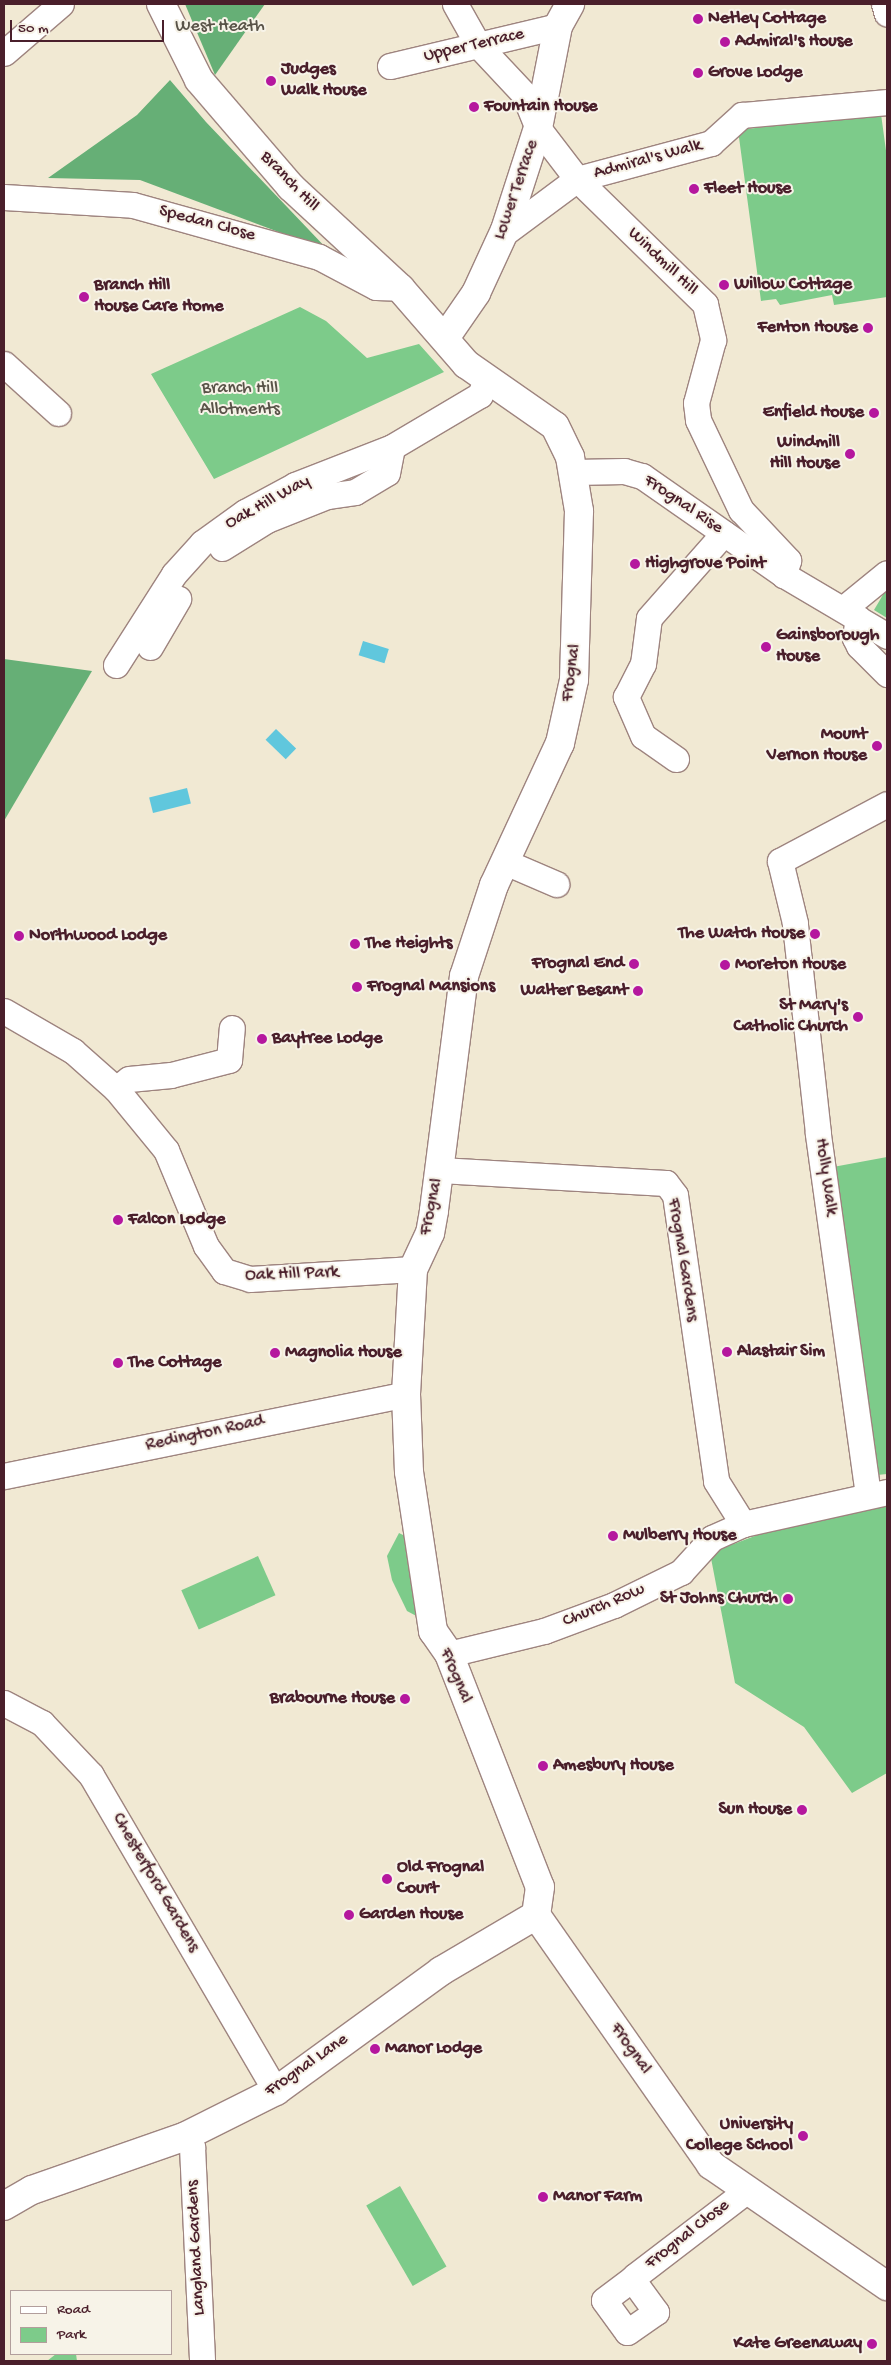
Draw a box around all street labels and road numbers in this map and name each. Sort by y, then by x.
street label: Upper Terrace [422,24,526,68]
street label: Admiral's Walk [592,135,704,185]
street label: Lower Terrace [490,137,544,243]
street label: Branch Hill [255,147,323,217]
street label: Spedan Close [156,201,258,247]
street label: Windmill Hill [622,223,702,301]
street label: Oak Hill Way [222,471,314,535]
street label: Frognal Rise [639,471,727,539]
street label: Frognal [557,643,587,703]
street label: Holly Walk [809,1137,841,1217]
street label: Frognal [415,1177,449,1237]
street label: Frognal Gardens [662,1197,702,1323]
street label: Oak Hill Park [245,1263,339,1287]
street label: Redington Road [144,1411,266,1457]
street label: Church Row [560,1579,648,1633]
street label: Frognal [434,1645,476,1707]
street label: Chesterford Gardens [106,1810,204,1956]
street label: Frognal [605,2019,655,2079]
street label: Frognal Lane [261,2030,353,2102]
street label: Langland Gardens [183,2180,211,2316]
street label: Frognal Close [642,2195,734,2275]

